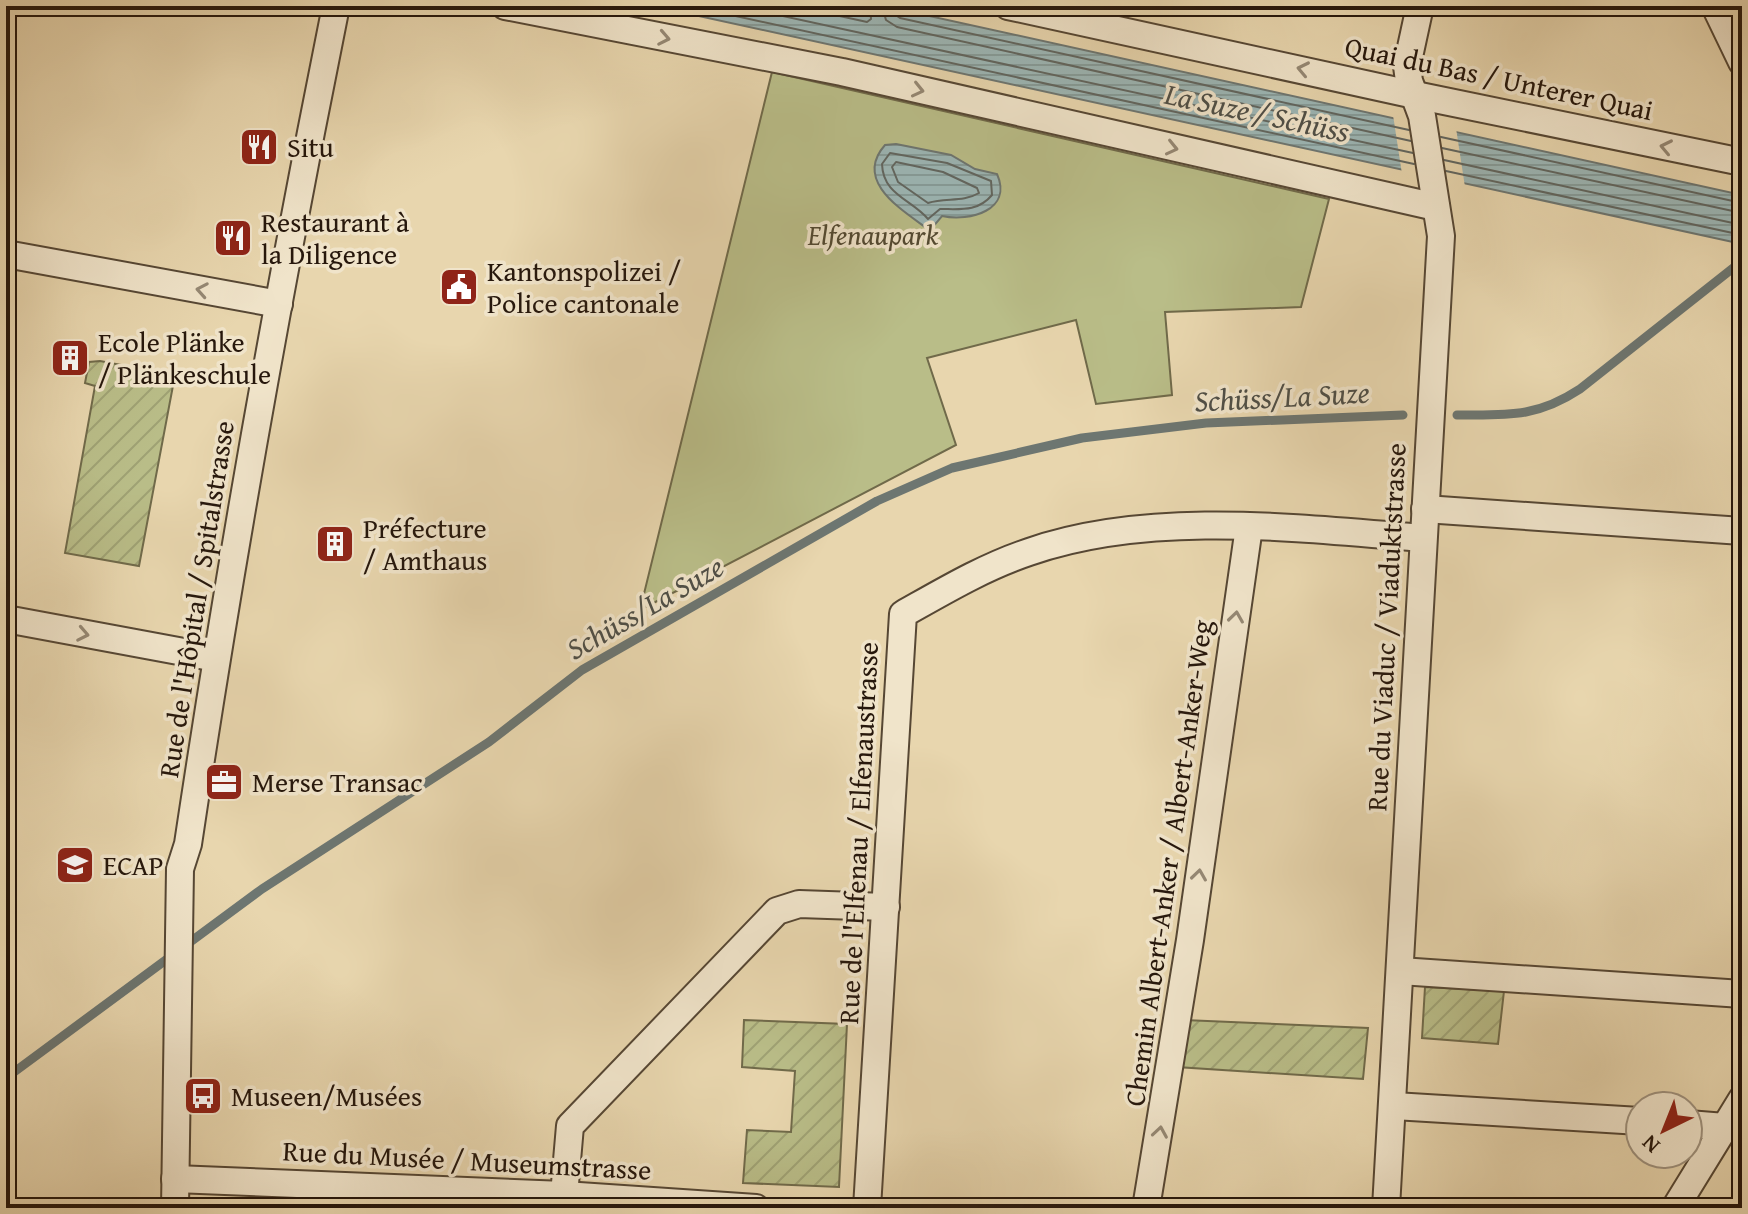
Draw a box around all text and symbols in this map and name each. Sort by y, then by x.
street label: Quai du Bas / Unterer Quai [1341,25,1657,130]
one-way arrow [657,29,670,46]
one-way arrow [1297,61,1310,78]
water label: La Suze / Schüss [1160,71,1354,153]
one-way arrow [911,81,925,98]
restaurant icon: Situ [238,126,280,168]
place label: Situ [287,126,334,167]
one-way arrow [1164,139,1178,156]
one-way arrow [1659,139,1672,156]
place label: Restaurant à la Diligence [261,201,410,274]
park label: Elfenaupark [807,214,938,255]
restaurant icon: Restaurant à la Diligence [212,217,254,259]
place label: Kantonspolizei / Police cantonale [487,250,681,323]
public building icon: Kantonspolizei / Police cantonale [438,266,480,308]
one-way arrow [195,282,209,299]
place label: Ecole Plänke / Plänkeschule [98,321,271,394]
building icon: Ecole Plänke / Plänkeschule [49,337,91,379]
water label: Schüss/La Suze [1193,369,1371,423]
street label: Rue de l'Hôpital / Spitalstrasse [147,418,244,780]
street label: Rue du Viaduc / Viaduktstrasse [1355,442,1416,812]
place label: Préfecture / Amthaus [363,507,487,580]
building icon: Préfecture / Amthaus [314,523,356,565]
water label: Schüss/La Suze [557,544,732,670]
one-way arrow [1227,610,1244,624]
street label: Chemin Albert-Anker / Albert-Anker-Weg [1113,617,1222,1109]
one-way arrow [76,624,89,641]
street label: Rue de l'Elfenau / Elfenaustrasse [827,641,888,1025]
office icon: Merse Transac [203,761,245,803]
place label: Merse Transac [252,761,423,802]
school or university icon: ECAP [54,844,96,886]
place label: ECAP [103,844,164,885]
one-way arrow [1190,868,1207,881]
bus stop icon: Museen/Musées [182,1075,224,1117]
place label: Museen/Musées [231,1075,422,1116]
north arrow [1624,1090,1704,1170]
one-way arrow [1151,1125,1168,1138]
text: N [1634,1128,1667,1161]
street label: Rue du Musée / Museumstrasse [282,1129,652,1190]

